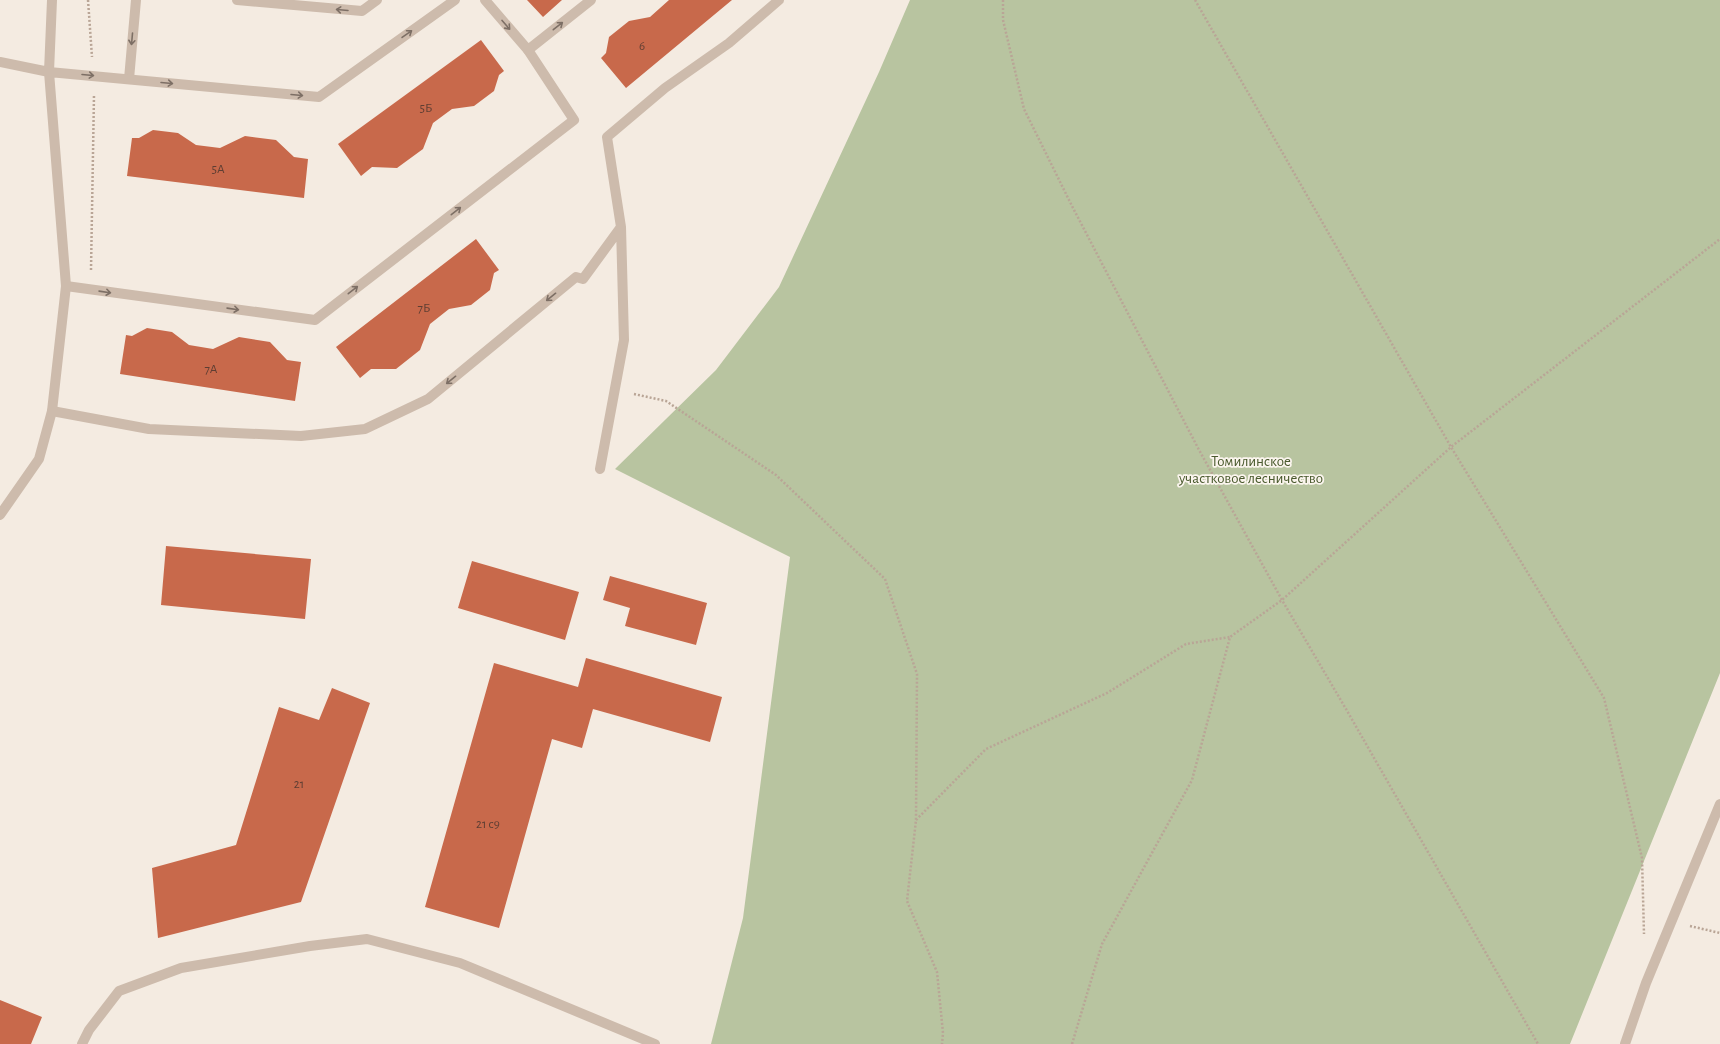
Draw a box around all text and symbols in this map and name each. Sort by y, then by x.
one-way arrow [335,6,348,13]
one-way arrow [502,20,511,31]
one-way arrow [553,22,564,31]
one-way arrow [401,30,412,38]
one-way arrow [129,32,136,45]
house number: 6 [639,40,645,53]
one-way arrow [81,72,94,79]
one-way arrow [160,79,173,86]
one-way arrow [290,91,303,99]
house number: 5Б [420,102,432,115]
house number: 5А [211,163,225,176]
one-way arrow [450,207,461,215]
one-way arrow [347,286,358,294]
one-way arrow [98,288,111,295]
one-way arrow [546,293,557,302]
house number: 7Б [418,302,430,315]
one-way arrow [227,305,240,313]
house number: 7А [204,363,218,376]
one-way arrow [445,375,456,384]
park label: Томилинское участковое лесничество [1178,454,1323,486]
house number: 21 [294,778,304,791]
house number: 21 с9 [476,818,500,831]

